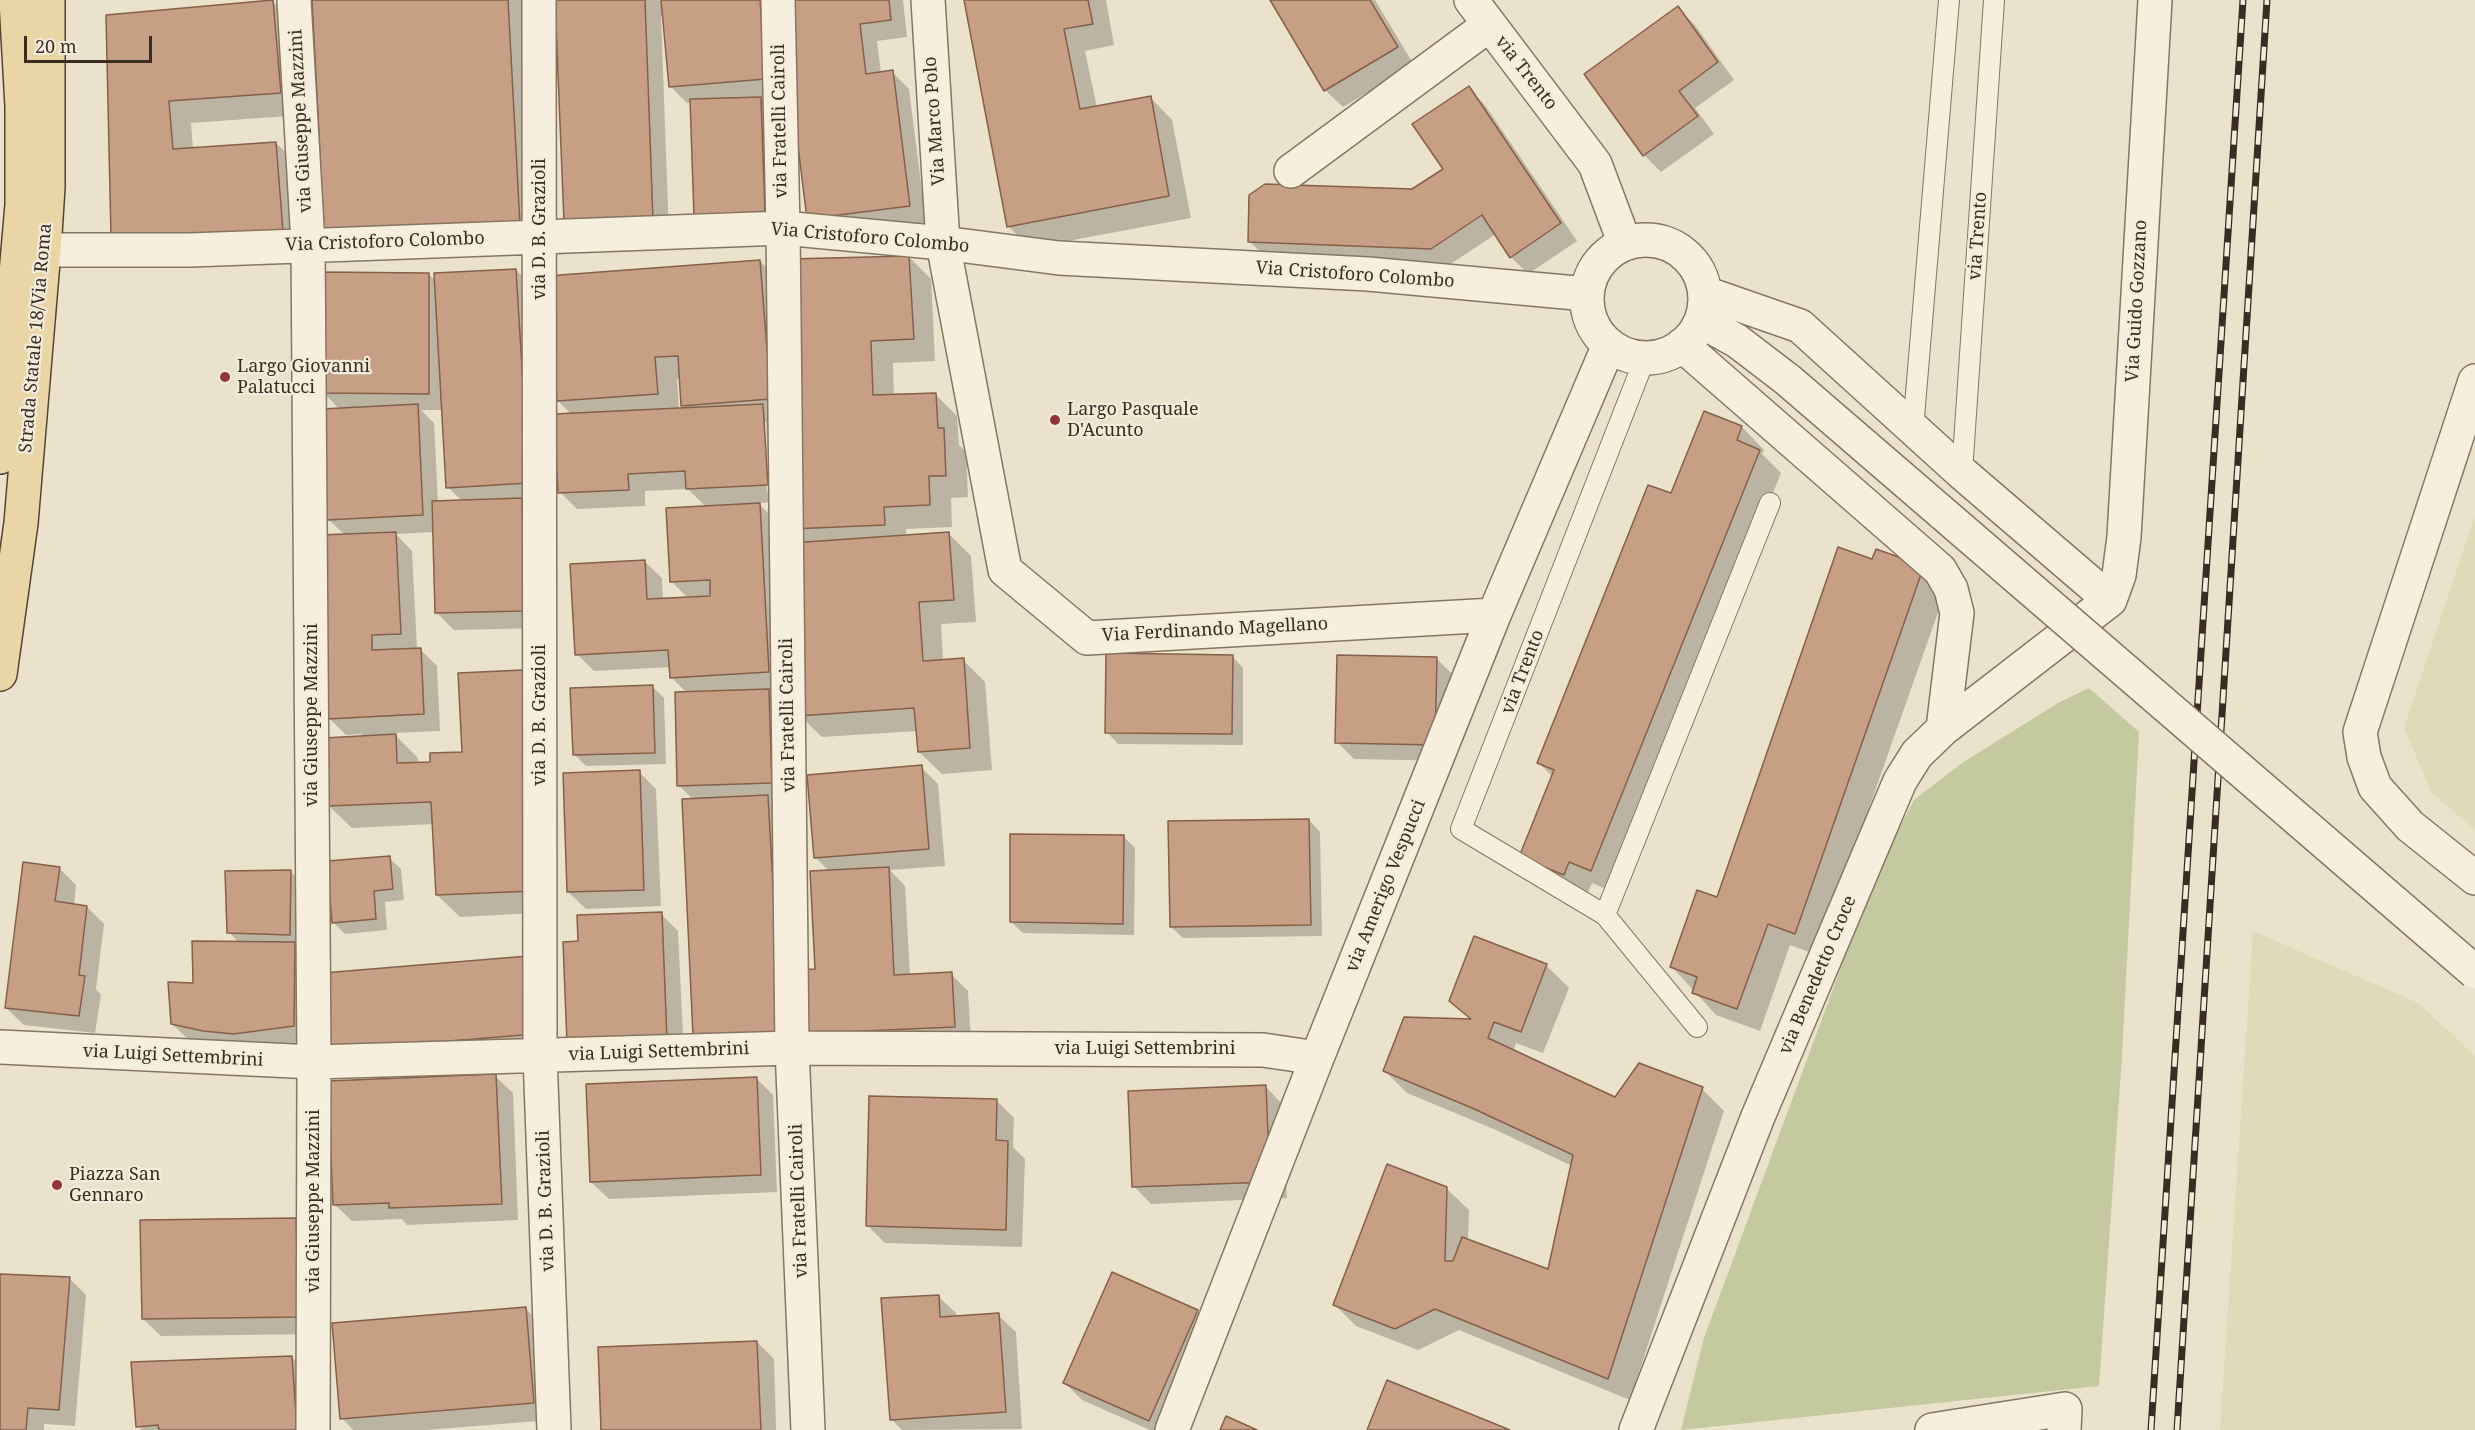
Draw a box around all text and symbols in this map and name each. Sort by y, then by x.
scale bar [27,24,154,62]
street label: via Giuseppe Mazzini [285,29,317,213]
street label: via Trento [1490,31,1562,115]
text: 20 m [35,34,77,58]
street label: via Fratelli Cairoli [768,44,792,198]
street label: Via Marco Polo [920,56,950,186]
street label: via D. B. Grazioli [529,158,551,300]
street label: via Trento [1964,191,1992,281]
street label: Via Cristoforo Colombo [770,219,970,257]
street label: Via Guido Gozzano [2122,219,2152,383]
street label: Strada Statale 18/Via Roma [15,222,57,454]
street label: Via Cristoforo Colombo [285,228,485,256]
street label: Via Cristoforo Colombo [1255,257,1455,293]
place label: Largo Giovanni Palatucci [237,356,370,398]
marker: Largo Giovanni Palatucci [218,370,232,384]
place label: Largo Pasquale D'Acunto [1067,399,1199,442]
marker: Largo Pasquale D'Acunto [1048,413,1062,427]
street label: Via Ferdinando Magellano [1101,613,1329,647]
street label: via Giuseppe Mazzini [301,623,323,807]
street label: via Trento [1497,627,1549,717]
street label: via Fratelli Cairoli [776,638,800,792]
street label: via D. B. Grazioli [529,644,551,786]
street label: via Amerigo Vespucci [1342,797,1430,975]
street label: via Benedetto Croce [1775,892,1861,1058]
street label: via Luigi Settembrini [568,1038,750,1066]
street label: via Luigi Settembrini [1055,1038,1235,1060]
street label: via Luigi Settembrini [82,1040,264,1072]
street label: via Giuseppe Mazzini [303,1109,325,1293]
street label: via Fratelli Cairoli [786,1123,812,1279]
street label: via D. B. Grazioli [533,1130,559,1272]
place label: Piazza San Gennaro [69,1164,161,1206]
marker: Piazza San Gennaro [50,1178,64,1192]

